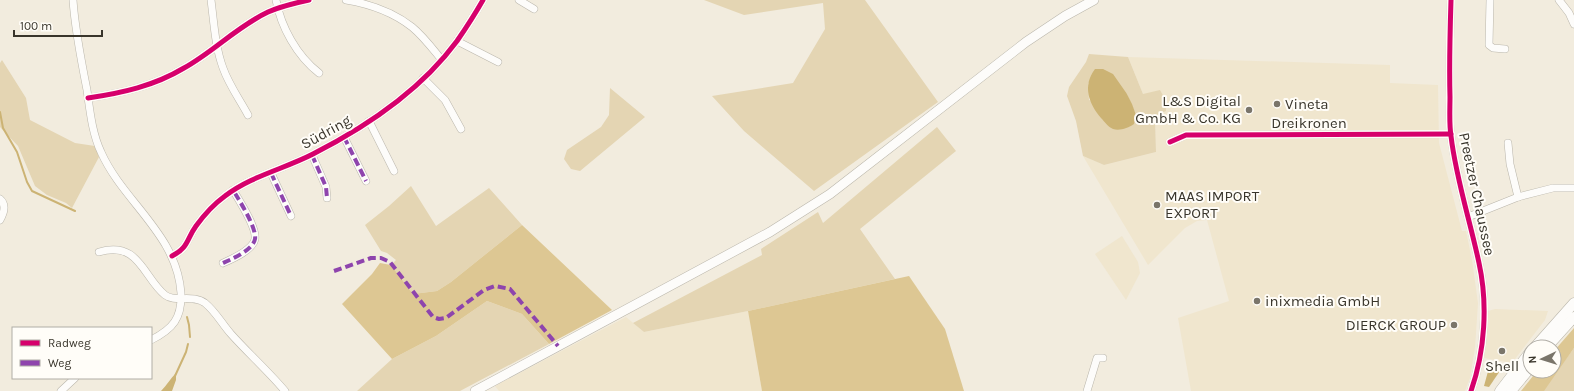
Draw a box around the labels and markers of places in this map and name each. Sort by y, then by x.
place label: L&S Digital GmbH & Co. KG [1135,92,1241,127]
place label: Vineta [1285,95,1329,113]
marker: Vineta [1272,99,1282,109]
marker: L&S Digital GmbH & Co. KG [1244,105,1254,115]
place label: MAAS IMPORT EXPORT [1165,187,1260,222]
marker: MAAS IMPORT EXPORT [1152,200,1162,210]
place label: inixmedia GmbH [1265,292,1380,310]
marker: inixmedia GmbH [1252,296,1262,306]
place label: DIERCK GROUP [1346,316,1446,334]
marker: DIERCK GROUP [1449,320,1459,330]
marker: Shell [1497,346,1507,356]
place label: Shell [1485,357,1519,375]

